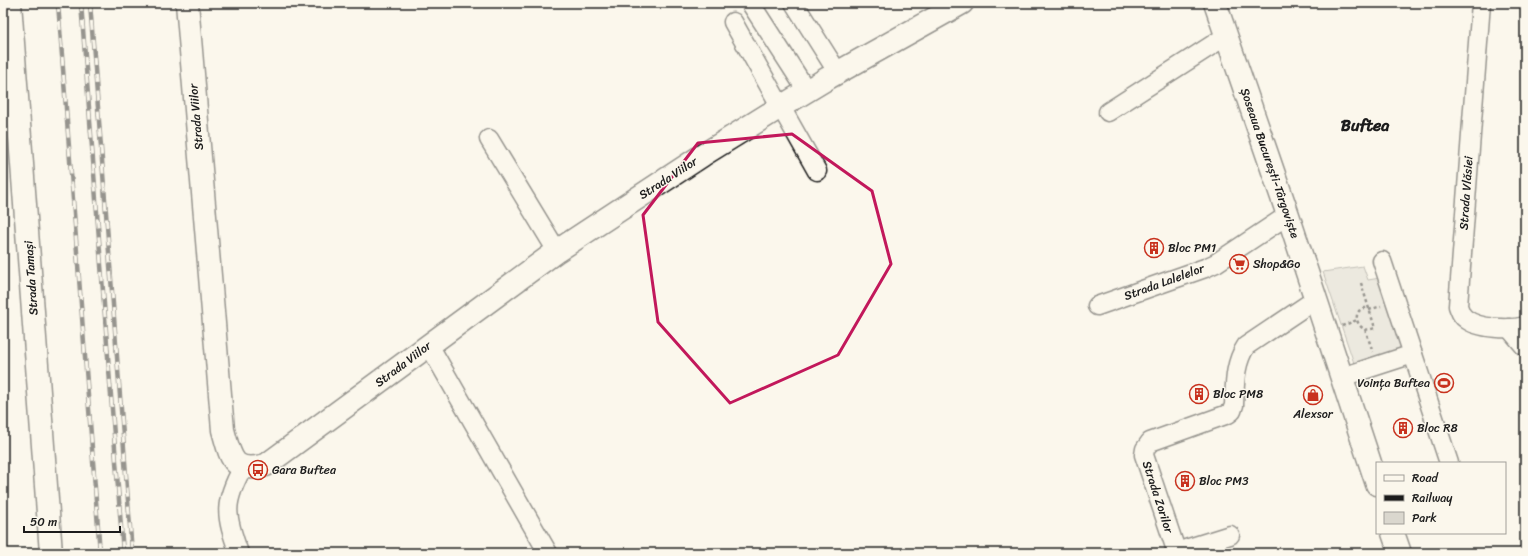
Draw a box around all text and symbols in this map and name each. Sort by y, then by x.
street label: Strada Viilor [182,82,210,151]
street label: Șoseaua București-Târgoviște [1234,85,1306,241]
district label: Buftea [1341,111,1390,140]
street label: Strada Viilor [634,150,703,205]
street label: Strada Vlăsiei [1452,155,1480,231]
building icon: Bloc PM1 [1143,237,1165,259]
place label: Bloc PM1 [1168,237,1216,259]
street label: Strada Tamași [17,239,45,316]
supermarket icon: Shop&Go [1228,253,1250,275]
place label: Shop&Go [1253,253,1300,275]
street label: Strada Lalelelor [1121,257,1208,307]
street label: Strada Viilor [370,335,437,393]
place label: Voința Buftea [1357,372,1430,394]
sports icon: Voința Buftea [1433,372,1455,394]
building icon: Bloc PM8 [1188,383,1210,405]
place label: Bloc PM8 [1213,383,1263,405]
shop icon: Alexsor [1302,384,1324,406]
place label: Alexsor [1292,403,1334,425]
building icon: Bloc R8 [1392,417,1414,439]
place label: Bloc R8 [1417,417,1458,439]
street label: Strada Zorilor [1136,458,1180,537]
bus stop icon: Gara Buftea [247,459,269,481]
place label: Gara Buftea [272,459,337,481]
legend [1376,462,1506,534]
text: Road [1412,467,1439,489]
building icon: Bloc PM3 [1174,470,1196,492]
place label: Bloc PM3 [1199,470,1249,492]
text: Railway [1412,487,1453,509]
text: Park [1412,507,1437,529]
scale bar [24,508,120,534]
text: 50 m [30,511,57,533]

